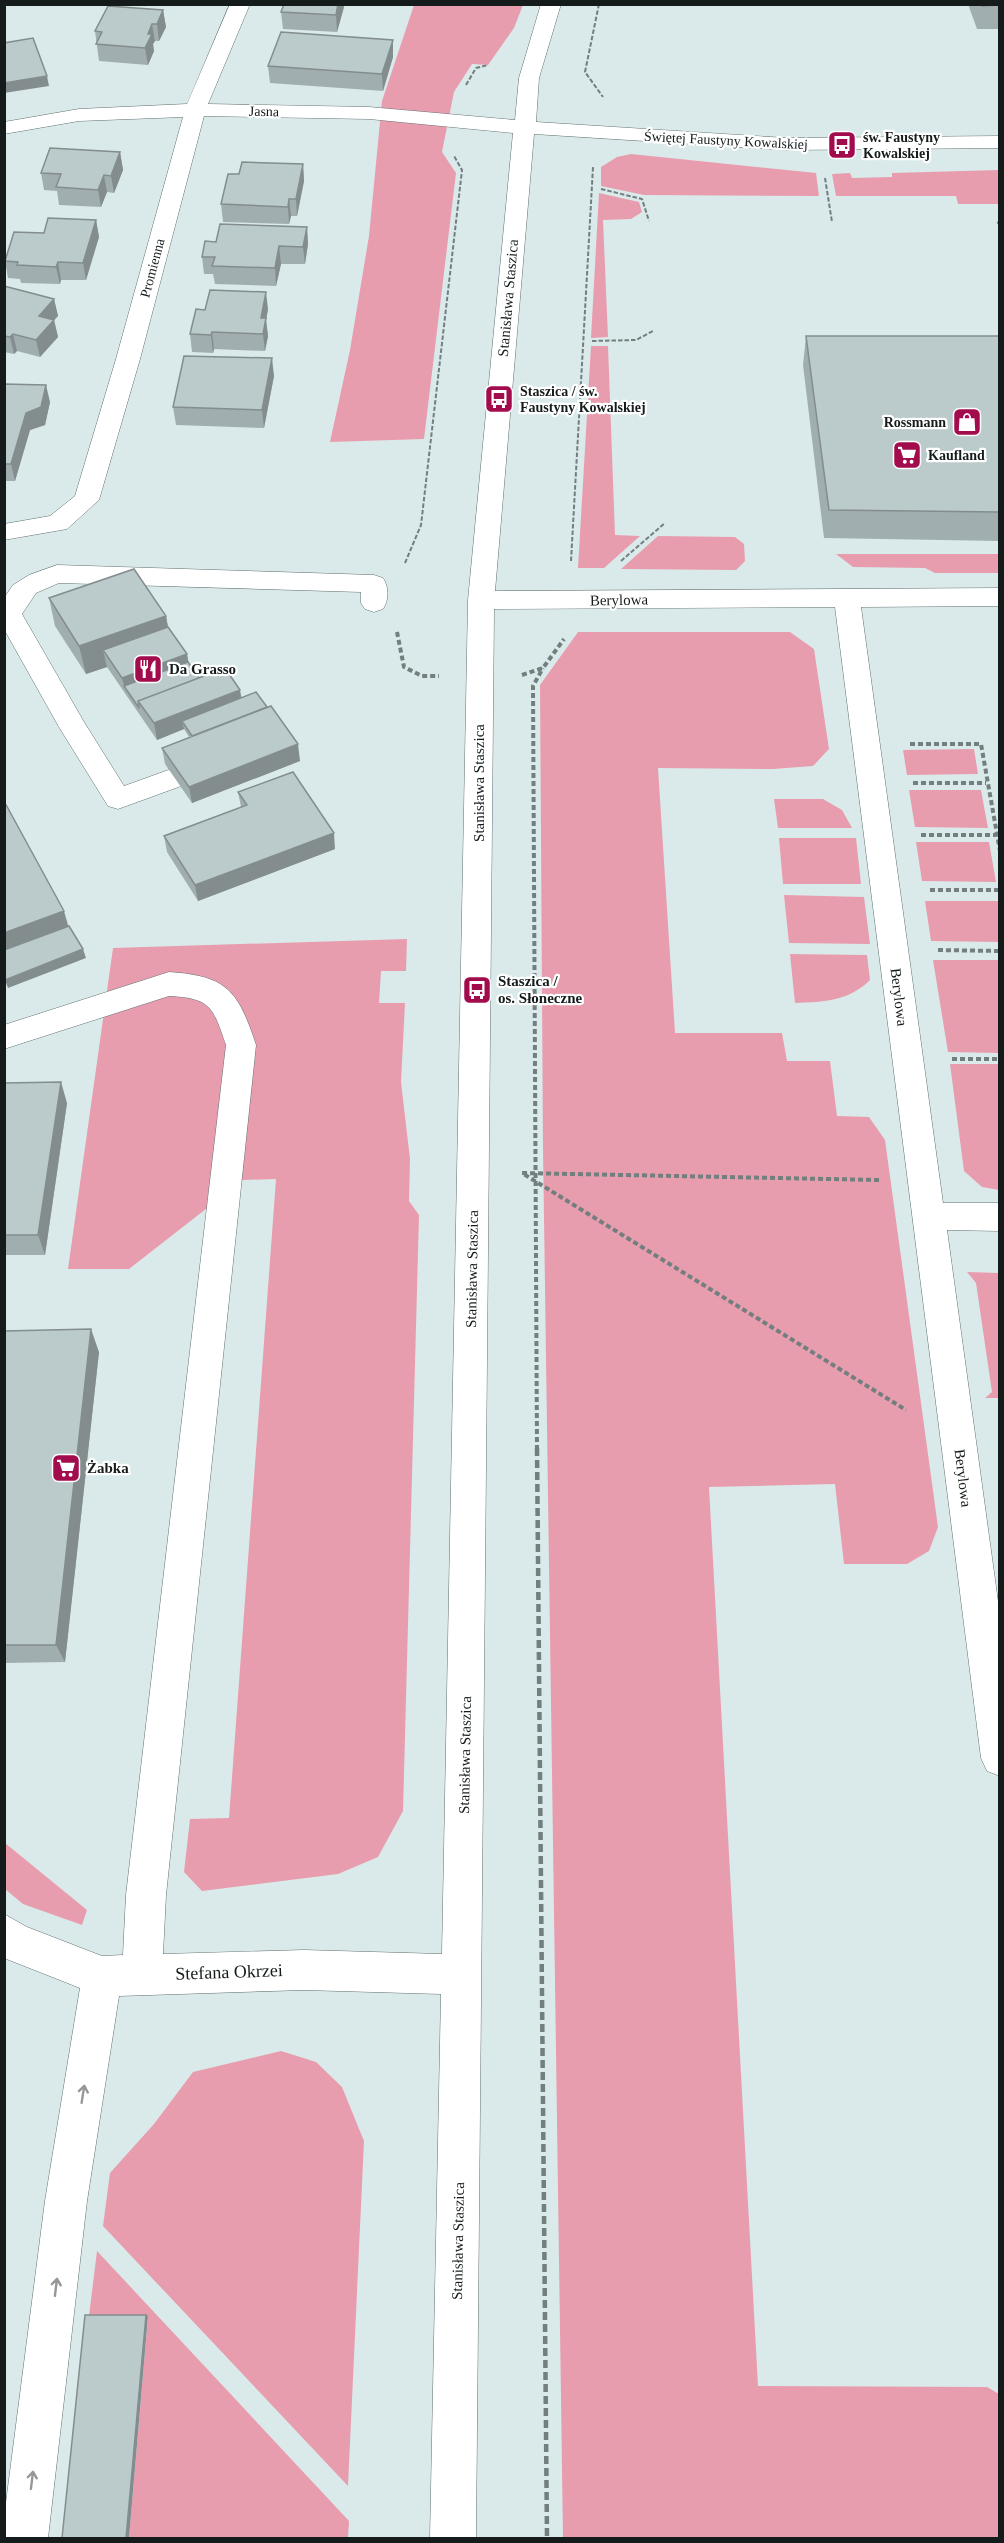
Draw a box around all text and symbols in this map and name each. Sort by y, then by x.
street label: Jasna [249,104,280,119]
street label: Świętej Faustyny Kowalskiej [644,128,808,152]
bus stop icon: św. Faustyny Kowalskiej [826,129,858,161]
place label: św. Faustyny Kowalskiej [863,130,940,161]
street label: Promienna [137,236,168,299]
street label: Stanisława Staszica [495,238,521,357]
bus stop icon: Staszica / św. Faustyny Kowalskiej [483,383,515,415]
place label: Staszica / św. Faustyny Kowalskiej [520,384,646,415]
shop icon: Rossmann [951,406,983,438]
place label: Rossmann [884,415,946,430]
supermarket icon: Kaufland [891,439,923,471]
place label: Kaufland [928,448,985,463]
street label: Berylowa [590,591,649,609]
restaurant icon: Da Grasso [132,653,164,685]
place label: Da Grasso [169,661,236,677]
street label: Stanisława Staszica [471,724,487,842]
street label: Berylowa [888,967,911,1027]
place label: Staszica / os. Słoneczne [498,973,583,1006]
bus stop icon: Staszica / os. Słoneczne [461,974,493,1006]
street label: Stanisława Staszica [463,1210,481,1328]
street label: Berylowa [952,1448,975,1508]
supermarket icon: Żabka [50,1452,82,1484]
place label: Żabka [87,1460,129,1476]
street label: Stanisława Staszica [456,1696,474,1814]
street label: Stefana Okrzei [175,1960,283,1984]
one-way arrow [78,2084,89,2104]
street label: Stanisława Staszica [449,2182,467,2300]
one-way arrow [51,2277,62,2297]
one-way arrow [27,2471,38,2491]

